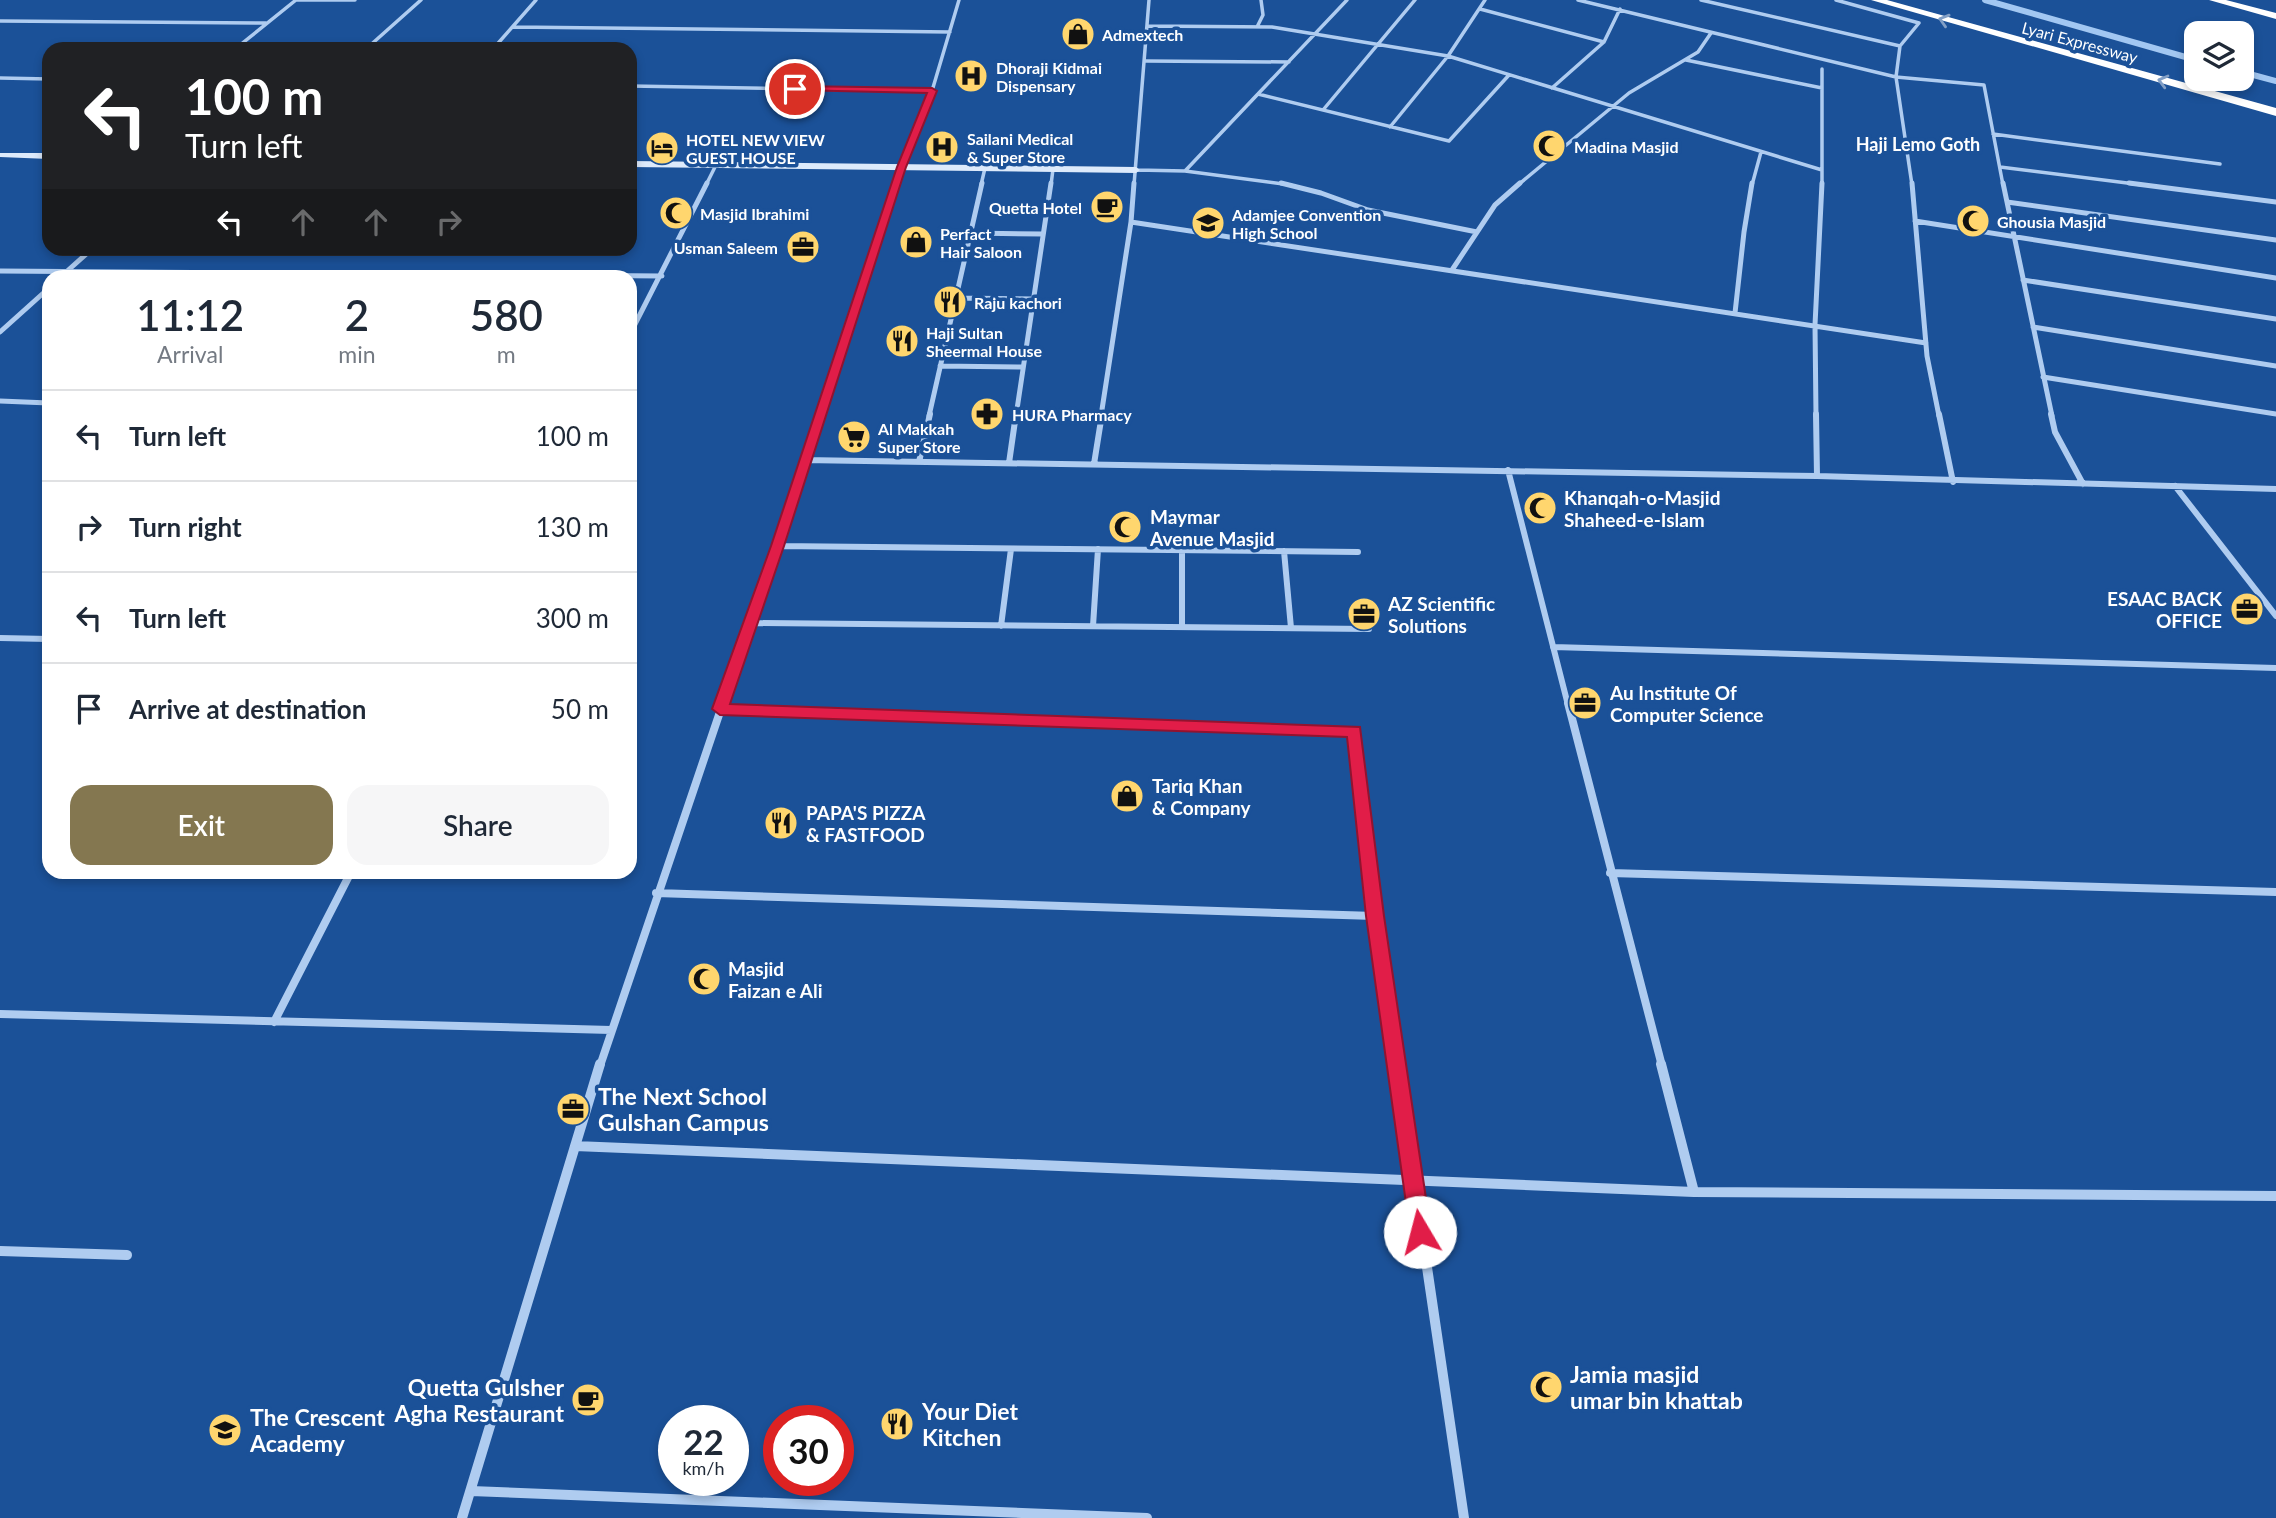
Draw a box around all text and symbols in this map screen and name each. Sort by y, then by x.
one-way arrow [1938,14,1950,29]
shop icon: Admextech [1059,15,1097,53]
street label: Lyari Expressway [2020,17,2141,67]
map controls [2184,21,2254,91]
button: layers [2184,21,2254,91]
place label: Admextech [1101,25,1183,44]
hospital icon: Dhoraji Kidmai Dispensary [952,57,990,95]
place label: Dhoraji Kidmai Dispensary [996,58,1102,95]
pin [765,59,825,119]
text: 100 m [185,67,323,125]
icon: left [70,70,161,161]
icon: arrive [776,70,814,108]
one-way arrow [2157,75,2169,89]
text: Turn left [185,126,302,165]
mosque icon: Madina Masjid [1530,127,1568,165]
hospital icon: Sailani Medical & Super Store [923,128,961,166]
hotel icon: HOTEL NEW VIEW GUEST HOUSE [643,129,681,167]
place label: Sailani Medical & Super Store [967,129,1073,166]
place label: HOTEL NEW VIEW GUEST HOUSE [686,130,825,167]
district label: Haji Lemo Goth [1856,133,1980,155]
place label: Madina Masjid [1574,137,1678,156]
cafe icon: Quetta Hotel [1088,188,1126,226]
mosque icon: Masjid Ibrahimi [657,194,695,232]
place label: Quetta Hotel [989,198,1082,217]
mosque icon: Ghousia Masjid [1954,202,1992,240]
icon: left [211,203,249,241]
icon: ahead [284,203,322,241]
icon: ahead [357,203,395,241]
icon: right [430,203,468,241]
place label: Masjid Ibrahimi [700,204,809,223]
school or university icon: Adamjee Convention High School [1189,204,1227,242]
place label: Adamjee Convention High School [1231,205,1381,242]
place label: Ghousia Masjid [1997,212,2106,231]
shop icon: Perfact Hair Saloon [897,223,935,261]
place label: Perfact Hair Saloon [940,224,1022,261]
office icon: Usman Saleem [784,228,822,266]
place label: Usman Saleem [674,238,778,257]
restaurant icon: Raju kachori [931,283,969,321]
text: 11:12 [136,290,244,340]
text: 2 [345,290,369,340]
text: 580 [470,290,543,340]
place label: Raju kachori [974,293,1062,312]
restaurant icon: Haji Sultan Sheermal House [883,322,921,360]
place label: Haji Sultan Sheermal House [926,323,1042,360]
text: Arrival [157,340,223,368]
text: min [338,340,376,368]
text: m [497,340,516,368]
pharmacy icon: HURA Pharmacy [968,395,1006,433]
place label: HURA Pharmacy [1012,405,1132,424]
icon: left [70,417,108,455]
supermarket icon: Al Makkah Super Store [835,418,873,456]
place label: Al Makkah Super Store [877,419,961,456]
text: Turn left [129,420,226,452]
text: 100 m [536,420,609,452]
place label: Khanqah-o-Masjid Shaheed-e-Islam [1564,486,1720,531]
mosque icon: Khanqah-o-Masjid Shaheed-e-Islam [1521,489,1559,527]
place label: Maymar Avenue Masjid [1149,505,1275,550]
icon: right [70,508,108,546]
mosque icon: Maymar Avenue Masjid [1106,508,1144,546]
text: Turn right [129,511,242,543]
text: 130 m [536,511,609,543]
place label: ESAAC BACK OFFICE [2107,587,2223,632]
office icon: ESAAC BACK OFFICE [2228,590,2266,628]
place label: AZ Scientific Solutions [1387,592,1495,637]
office icon: AZ Scientific Solutions [1345,595,1383,633]
icon: left [70,599,108,637]
text: Turn left [129,602,226,634]
text: 300 m [536,602,609,634]
place label: Au Institute Of Computer Science [1609,681,1764,726]
office icon: Au Institute Of Computer Science [1566,684,1604,722]
icon: arrive [70,690,108,728]
text: Arrive at destination [129,693,366,725]
text: 50 m [551,693,609,725]
place label: Tariq Khan & Company [1152,774,1251,819]
shop icon: Tariq Khan & Company [1108,777,1146,815]
button: Exit [70,785,333,865]
button: Share [347,785,609,865]
place label: PAPA'S PIZZA & FASTFOOD [806,801,926,846]
restaurant icon: PAPA'S PIZZA & FASTFOOD [762,804,800,842]
place label: Masjid Faizan e Ali [728,957,823,1002]
mosque icon: Masjid Faizan e Ali [685,960,723,998]
place label: The Next School Gulshan Campus [598,1082,769,1136]
office icon: The Next School Gulshan Campus [554,1090,592,1128]
position arrow [1383,1195,1457,1269]
place label: Jamia masjid umar bin khattab [1570,1360,1743,1414]
mosque icon: Jamia masjid umar bin khattab [1527,1368,1565,1406]
place label: Quetta Gulsher Agha Restaurant [394,1373,564,1427]
cafe icon: Quetta Gulsher Agha Restaurant [569,1381,607,1419]
place label: Your Diet Kitchen [921,1397,1018,1451]
place label: The Crescent Academy [249,1403,385,1457]
speed limit sign: 30 [763,1405,854,1496]
restaurant icon: Your Diet Kitchen [878,1405,916,1443]
school or university icon: The Crescent Academy [206,1411,244,1449]
text: 22 [683,1420,724,1462]
text: km/h [682,1457,725,1479]

